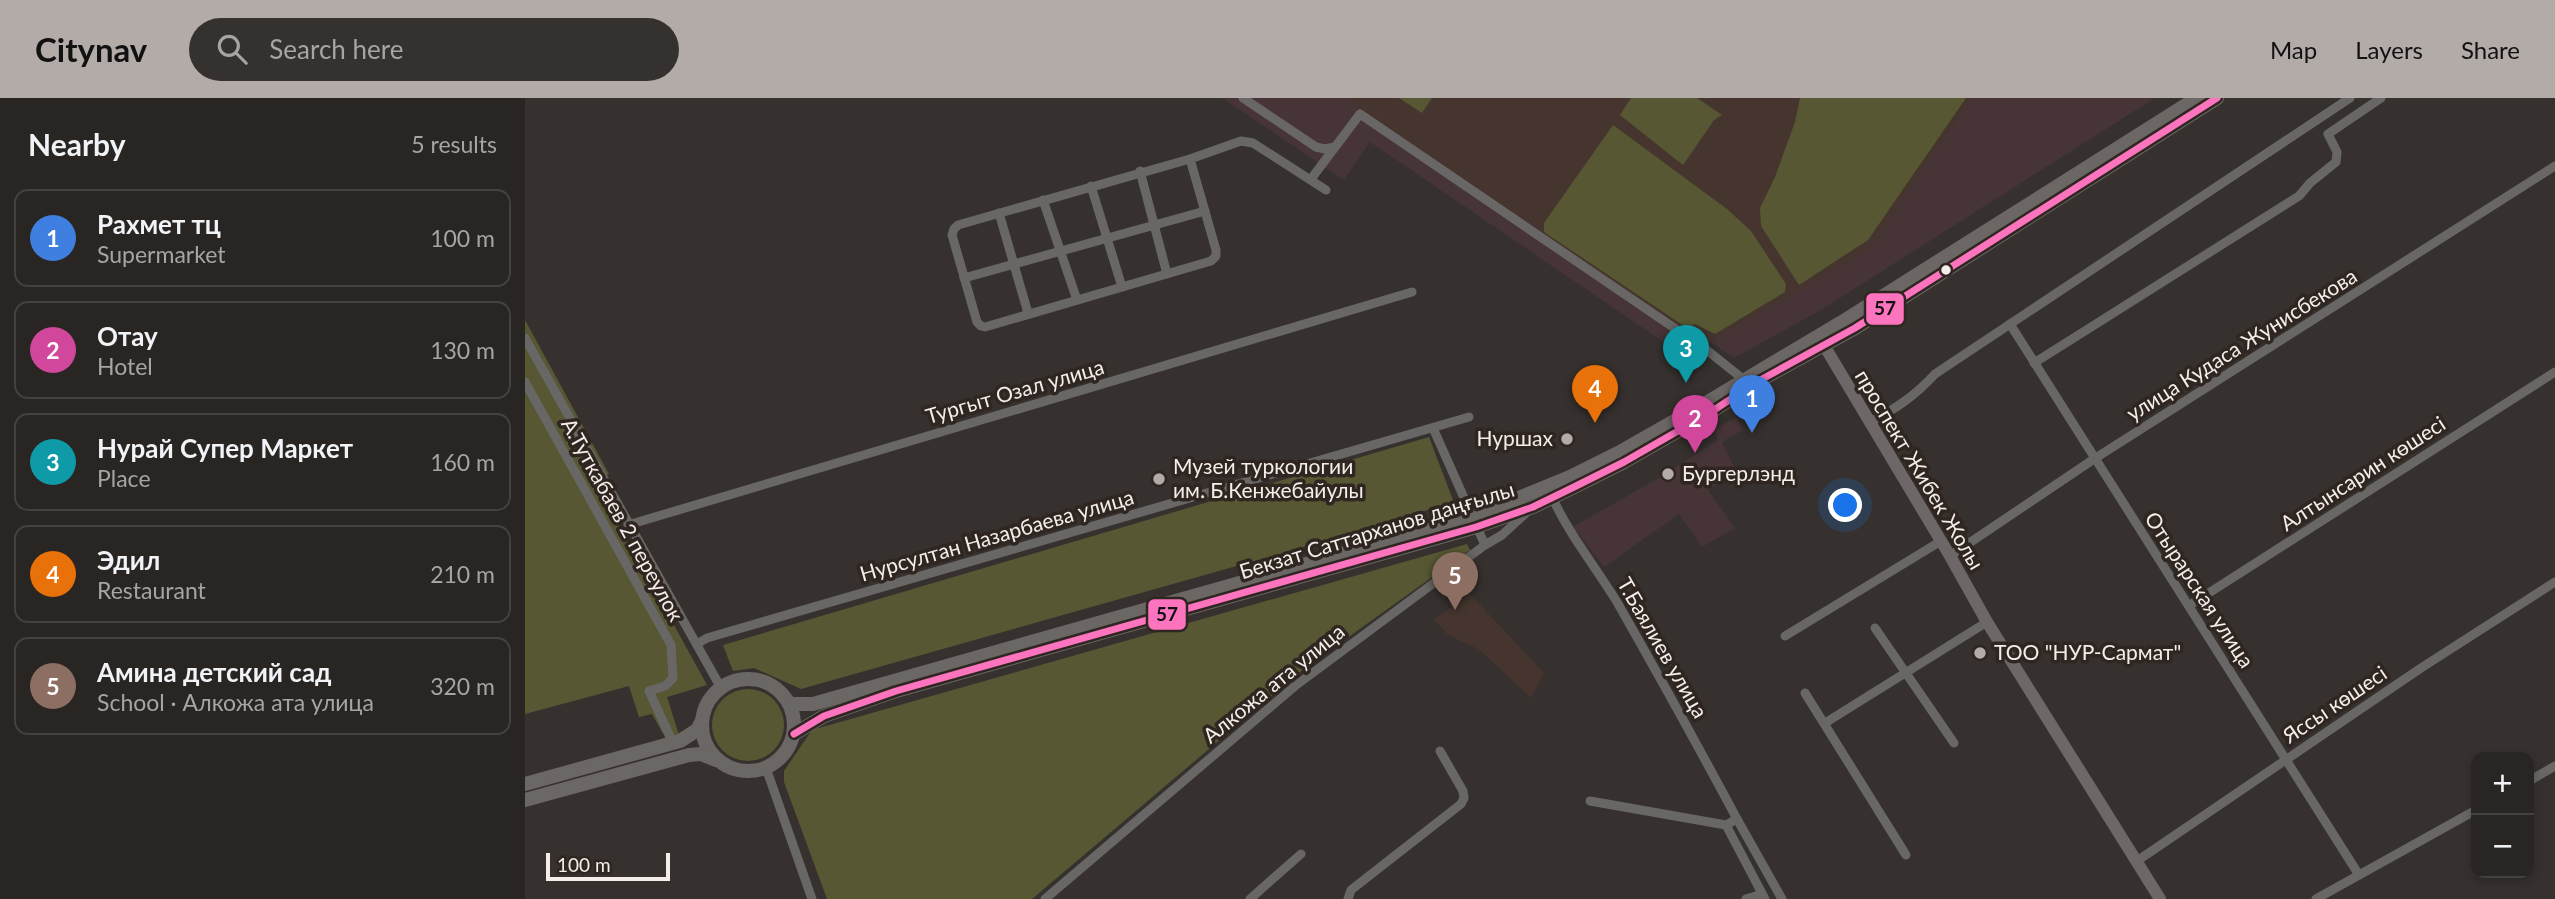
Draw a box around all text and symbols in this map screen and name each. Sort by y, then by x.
search box [189,18,679,81]
text: Citynav [35,29,147,69]
icon: search [213,30,251,68]
text: Search here [269,33,403,65]
text: Map [2270,35,2317,64]
text: Layers [2355,35,2423,64]
text: Share [2461,35,2520,64]
text: Nearby [28,126,126,162]
text: 5 results [411,130,497,158]
text: Рахмет тц [97,208,221,240]
text: 1 [46,224,60,252]
text: 100 m [430,224,495,252]
text: Supermarket [97,240,226,268]
street label: улица Кудаса Жунисбекова [2121,262,2361,425]
unlabelled marker [1939,263,1953,277]
line badge: 57 [1865,292,1905,326]
text: 57 [1874,296,1896,319]
text: Отау [97,320,158,352]
pin: 3 [1663,325,1709,383]
text: 2 [46,336,60,364]
text: 130 m [430,336,495,364]
text: Hotel [97,352,153,380]
street label: Тургыт Озал улица [923,353,1107,428]
pin: 4 [1572,365,1618,423]
street label: проспект Жибек Жолы [1851,365,1990,574]
pin: 1 [1729,375,1775,433]
pin: 2 [1672,395,1718,453]
street label: Алтынсарин көшесі [2275,410,2449,535]
street label: А.Туткабаев 2 переулок [557,413,690,625]
place label: Нуршах [1476,425,1554,450]
marker: Нуршах [1559,431,1575,447]
text: Нурай Супер Маркет [97,432,353,464]
text: 3 [46,448,60,476]
text: 160 m [430,448,495,476]
place label: Музей туркологии им. Б.Кенжебайулы [1173,453,1364,502]
place label: Бургерлэнд [1682,460,1795,485]
text: Place [97,464,151,492]
marker: Бургерлэнд [1660,466,1676,482]
marker: Музей туркологии им. Б.Кенжебайулы [1151,471,1167,487]
street label: Бекзат Саттарханов даңғылы [1236,476,1517,583]
street label: Нурсултан Назарбаева улица [857,483,1136,586]
your location [1828,488,1862,522]
street label: Отырарская улица [2140,506,2260,672]
text: Эдил [97,544,160,576]
pin: 5 [1432,552,1478,610]
text: 4 [46,560,60,588]
text: 210 m [430,560,495,588]
street label: Т.Баялиев улица [1613,572,1714,722]
text: Restaurant [97,576,206,604]
line badge: 57 [1147,598,1187,631]
text: 57 [1156,602,1178,625]
street label: Алкожа ата улица [1197,618,1349,748]
place label: ТОО "НУР-Сармат" [1994,639,2181,664]
marker: ТОО "НУР-Сармат" [1972,645,1988,661]
text: Амина детский сад [97,656,332,688]
street label: Яссы көшесі [2277,660,2391,748]
text: 5 [46,672,60,700]
text: 320 m [430,672,495,700]
text: School · Алкожа ата улица [97,688,374,716]
map controls [2471,752,2534,878]
button: + [2471,752,2534,815]
button: − [2471,815,2534,878]
scale bar [546,850,670,882]
text: 100 m [557,853,611,876]

